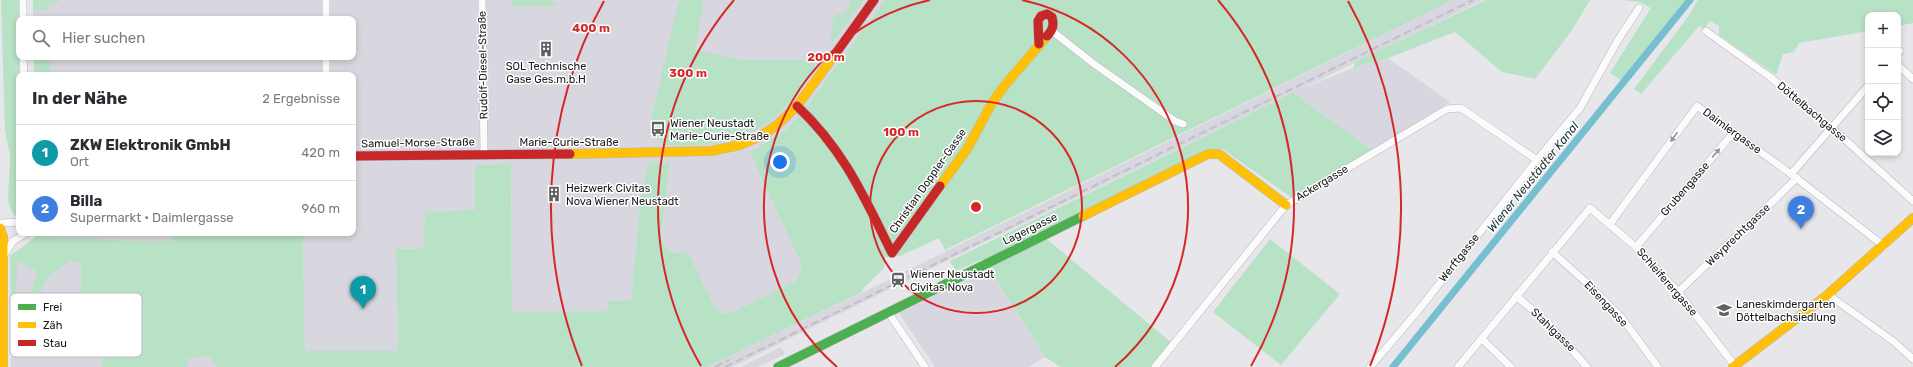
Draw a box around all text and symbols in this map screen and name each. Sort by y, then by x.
street label: Rudolf-Diesel-Straße [476,11,490,119]
map controls [1865,12,1901,156]
button: + [1865,12,1901,48]
search box [16,16,356,60]
text: 400 m [572,21,610,35]
icon: search [30,27,52,49]
text: Hier suchen [62,29,145,47]
building icon: SOL Technische Gase Ges.m.b.H [537,40,555,58]
button: − [1865,48,1901,84]
text: 200 m [807,50,845,64]
place label: SOL Technische Gase Ges.m.b.H [506,60,586,86]
text: 300 m [669,66,707,80]
street label: Döttelbachgasse [1775,79,1849,145]
button: locate [1865,84,1901,120]
text: In der Nähe [32,88,127,108]
text: 2 Ergebnisse [262,91,340,106]
street label: Daimlergasse [1700,105,1764,157]
place label: Wiener Neustadt Marie-Curie-Straße [670,117,769,143]
water label: Wiener Neustädter Kanal [1484,118,1582,235]
bus stop icon: Wiener Neustadt Marie-Curie-Straße [649,120,667,138]
button: layers [1865,120,1901,156]
text: 100 m [883,125,919,139]
street label: Christian Doppler-Gasse [887,126,969,236]
one-way arrow [1670,132,1678,143]
text: ZKW Elektronik GmbH [70,136,231,154]
street label: Samuel-Morse-Straße [361,136,475,150]
street label: Marie-Curie-Straße [519,136,619,149]
text: 1 [42,145,48,160]
text: 420 m [301,145,340,160]
one-way arrow [1711,148,1720,159]
your location [770,152,790,172]
text: Ort [70,154,89,169]
street label: Grubengasse [1658,159,1712,219]
street label: Ackergasse [1293,162,1351,204]
place label: Heizwerk Civitas Nova Wiener Neustadt [566,182,679,208]
building icon: Heizwerk Civitas Nova Wiener Neustadt [545,185,563,203]
text: Billa [70,192,102,210]
pin: 2 [1788,196,1814,229]
centre of rings [969,200,983,214]
text: 2 [41,201,49,216]
text: 960 m [302,201,340,216]
street label: Weyprechtgasse [1703,201,1773,269]
text: Supermarkt · Daimlergasse [70,210,234,225]
street label: Lagergasse [1001,210,1059,248]
street label: Werftgasse [1436,231,1482,285]
street label: Schleiferergasse [1634,245,1700,319]
place label: Wiener Neustadt Civitas Nova [910,268,995,294]
station icon: Wiener Neustadt Civitas Nova [889,271,907,289]
pin: 1 [350,276,376,309]
street label: Eisengasse [1582,278,1630,330]
legend [10,293,142,357]
place label: Laneskimdergarten Döttelbachsiedlung [1736,298,1836,324]
text: Frei [43,301,62,314]
school or university icon: Laneskimdergarten Döttelbachsiedlung [1715,301,1733,319]
street label: Stahlgasse [1528,306,1578,354]
text: Zäh [43,319,62,332]
text: Stau [43,337,67,350]

